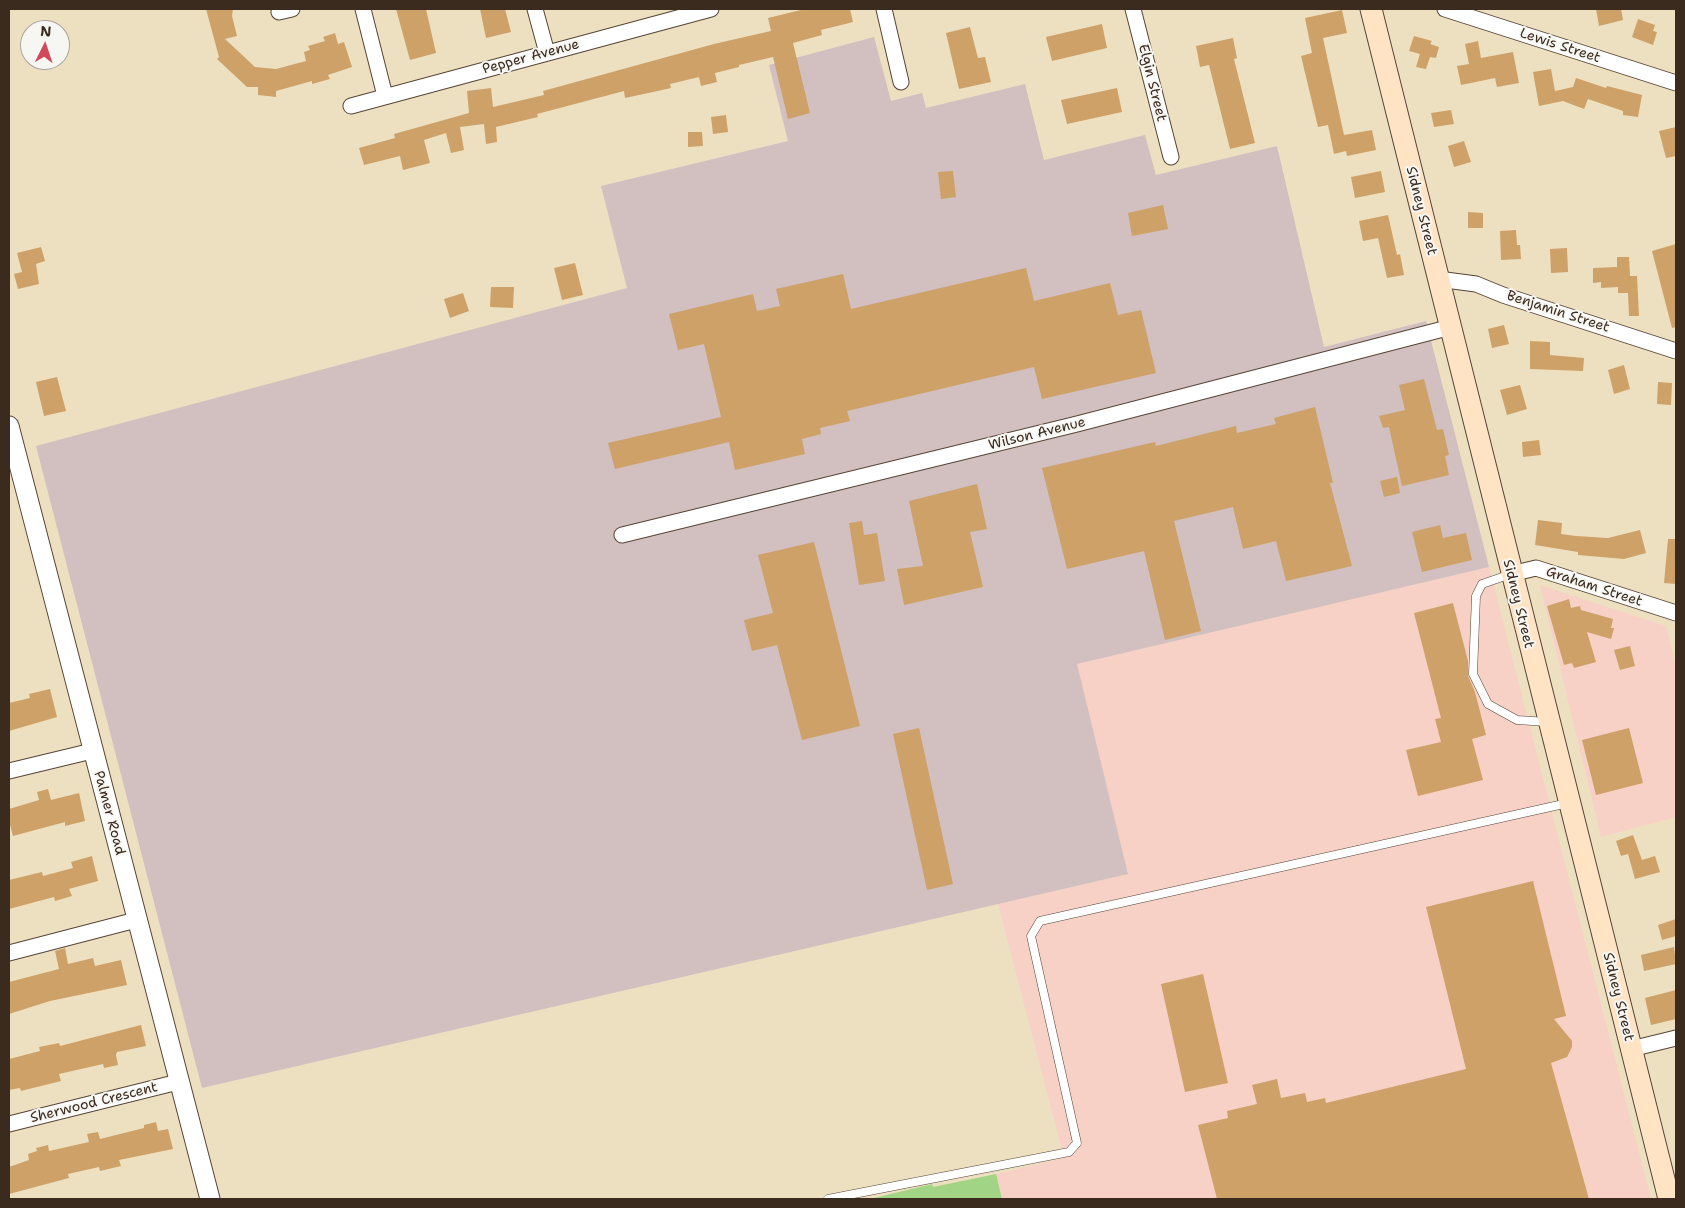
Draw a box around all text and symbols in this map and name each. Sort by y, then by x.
north arrow [20,20,70,70]
text: N [40,22,52,40]
street label: Lewis Street [1518,25,1602,67]
street label: Pepper Avenue [481,36,581,78]
street label: Elgin Street [1134,43,1170,123]
street label: Sidney Street [1402,165,1440,257]
street label: Benjamin Street [1505,287,1611,337]
street label: Wilson Avenue [987,414,1087,454]
street label: Sidney Street [1499,558,1537,650]
street label: Graham Street [1544,564,1644,610]
street label: Palmer Road [90,769,128,857]
street label: Sidney Street [1599,951,1637,1043]
street label: Sherwood Crescent [29,1079,159,1127]

